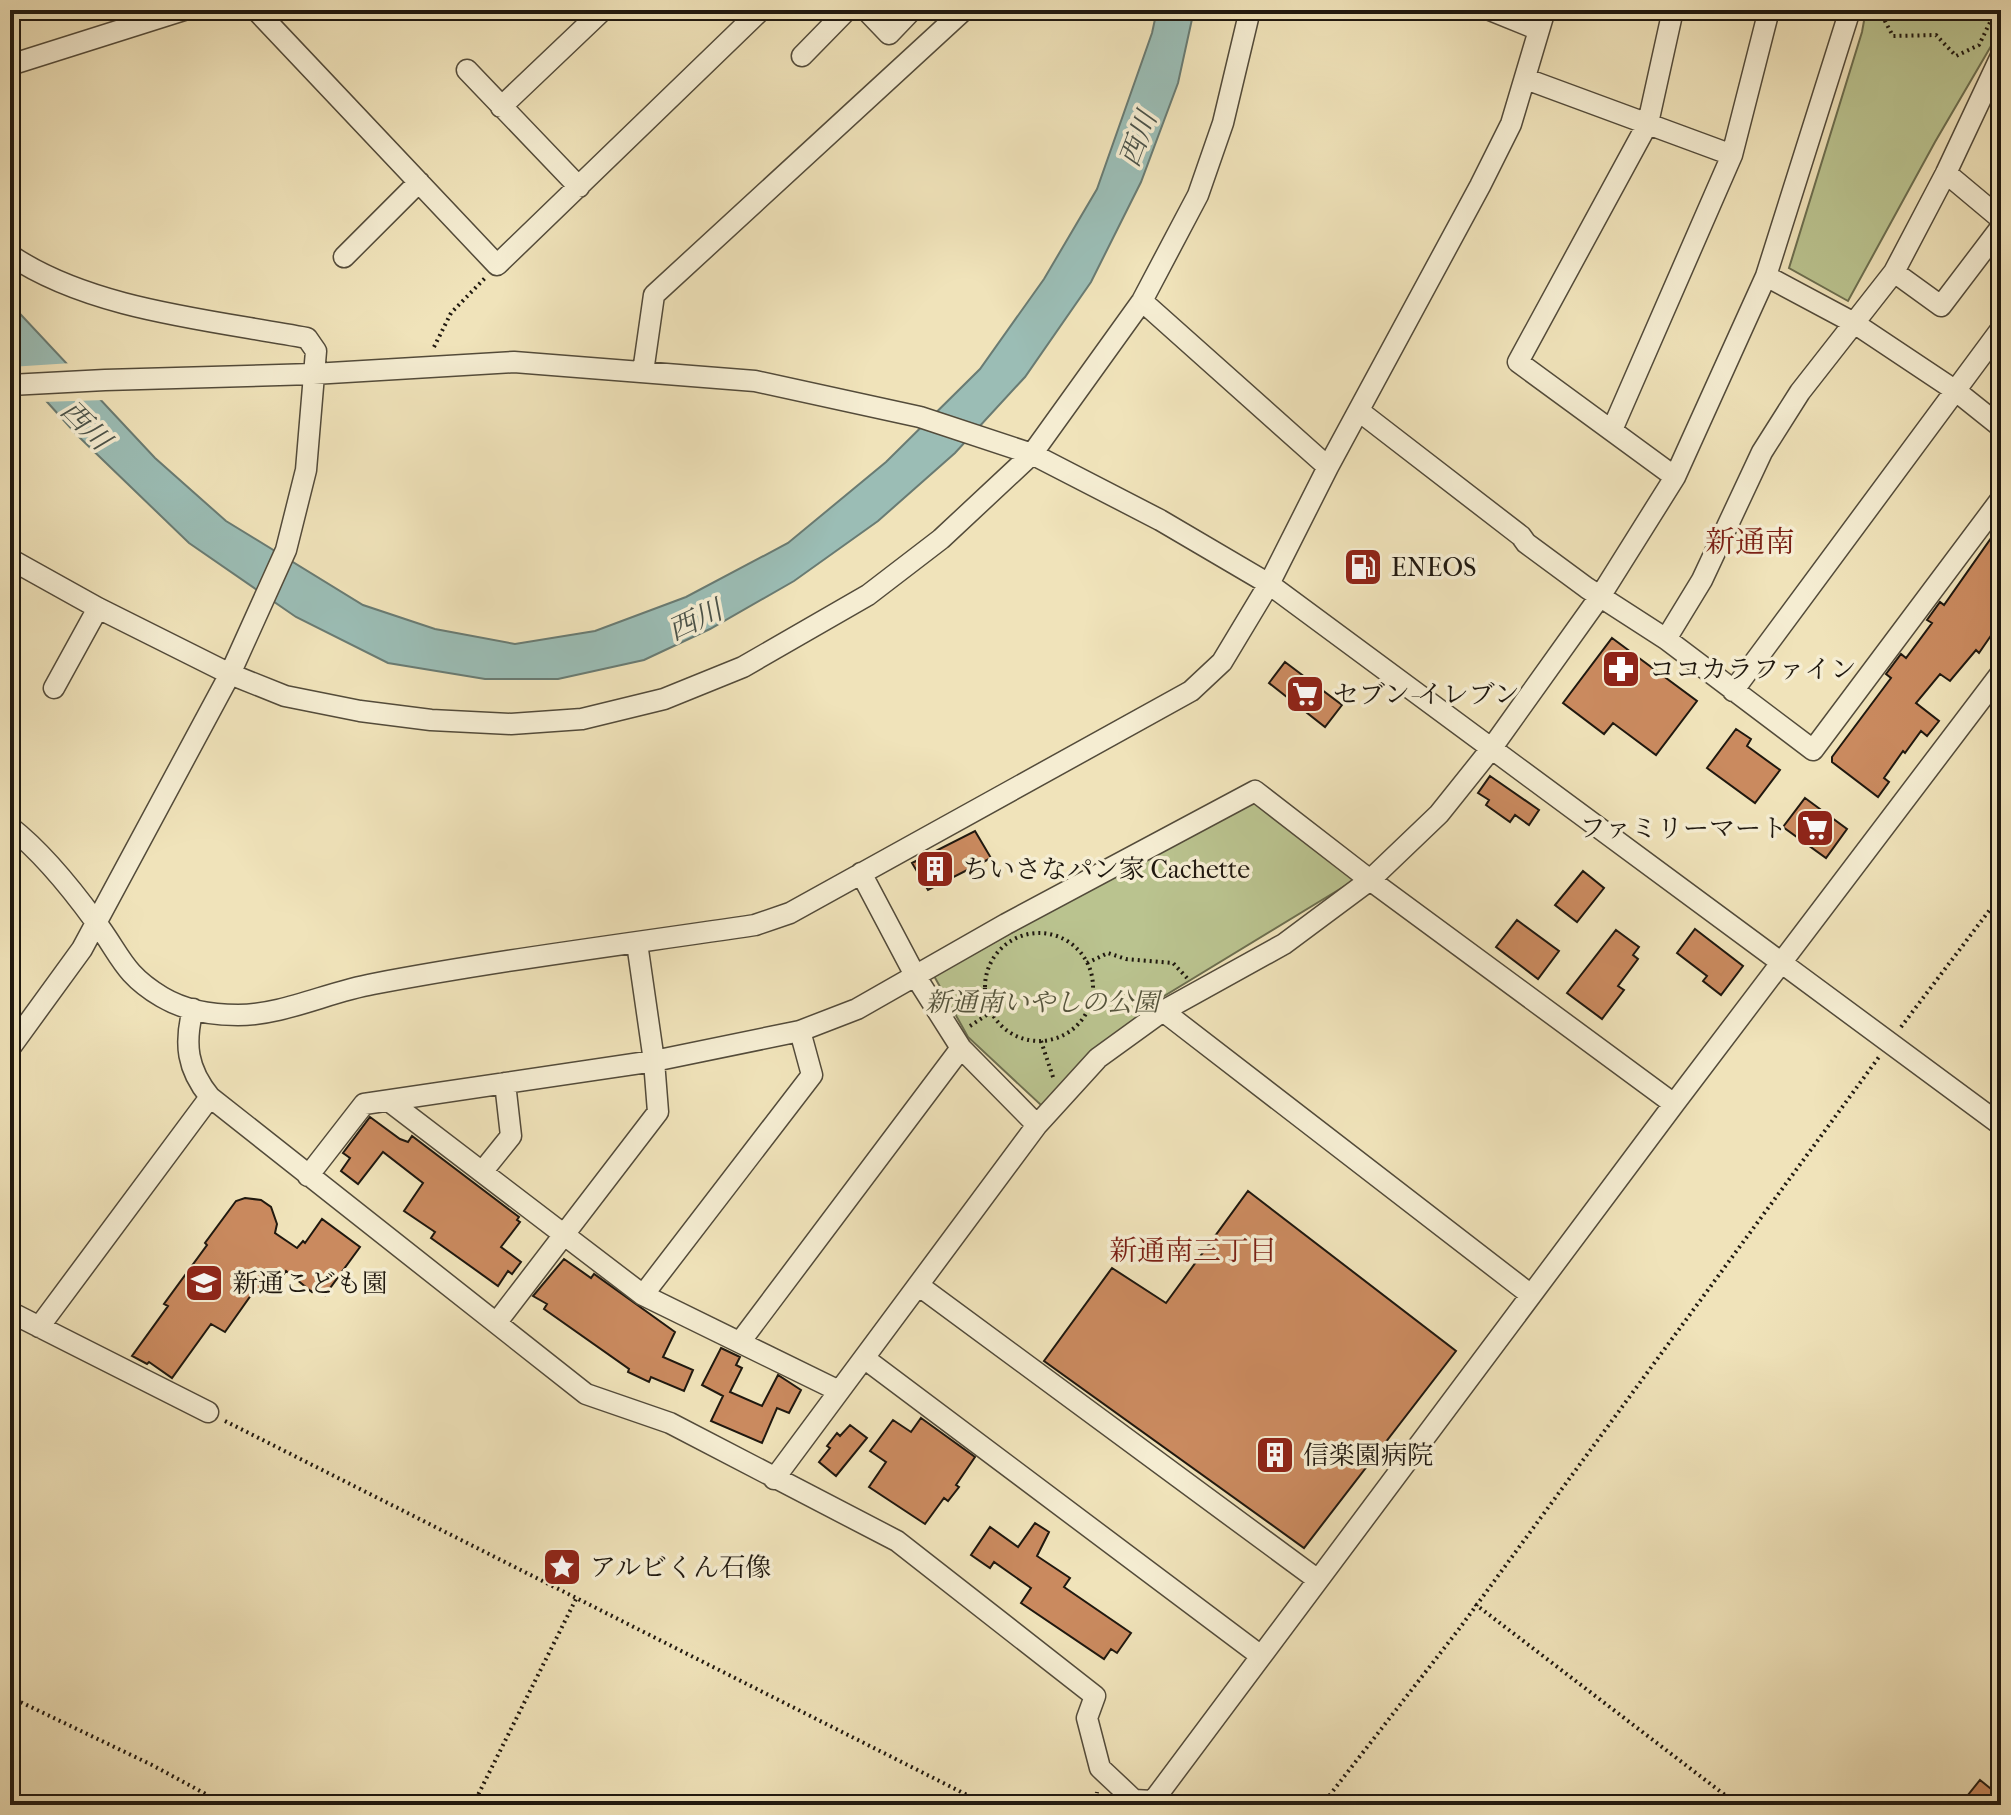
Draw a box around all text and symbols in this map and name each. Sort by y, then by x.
water label: 西川 [1113,104,1165,171]
water label: 西川 [55,394,120,459]
district label: 新通南 [1705,525,1795,560]
fuel station icon: ENEOS [1342,546,1384,588]
place label: ENEOS [1391,552,1477,583]
water label: 西川 [663,592,730,647]
pharmacy icon: ココカラファイン [1600,648,1642,690]
place label: ココカラファイン [1649,654,1856,685]
supermarket icon: セブン-イレブン [1284,673,1326,715]
place label: セブン-イレブン [1333,679,1520,710]
supermarket icon: ファミリーマート [1794,807,1836,849]
place label: ファミリーマート [1580,813,1787,844]
building icon: ちいさなパン家 Cachette [914,848,956,890]
place label: ちいさなパン家 Cachette [963,854,1250,885]
park label: 新通南いやしの公園 [925,987,1163,1018]
district label: 新通南三丁目 [1109,1234,1277,1267]
school or university icon: 新通こども園 [183,1262,225,1304]
place label: 新通こども園 [232,1268,388,1299]
building icon: 信楽園病院 [1254,1434,1296,1476]
place label: 信楽園病院 [1303,1440,1433,1471]
place icon: アルビくん石像 [541,1546,583,1588]
place label: アルビくん石像 [590,1552,771,1583]

